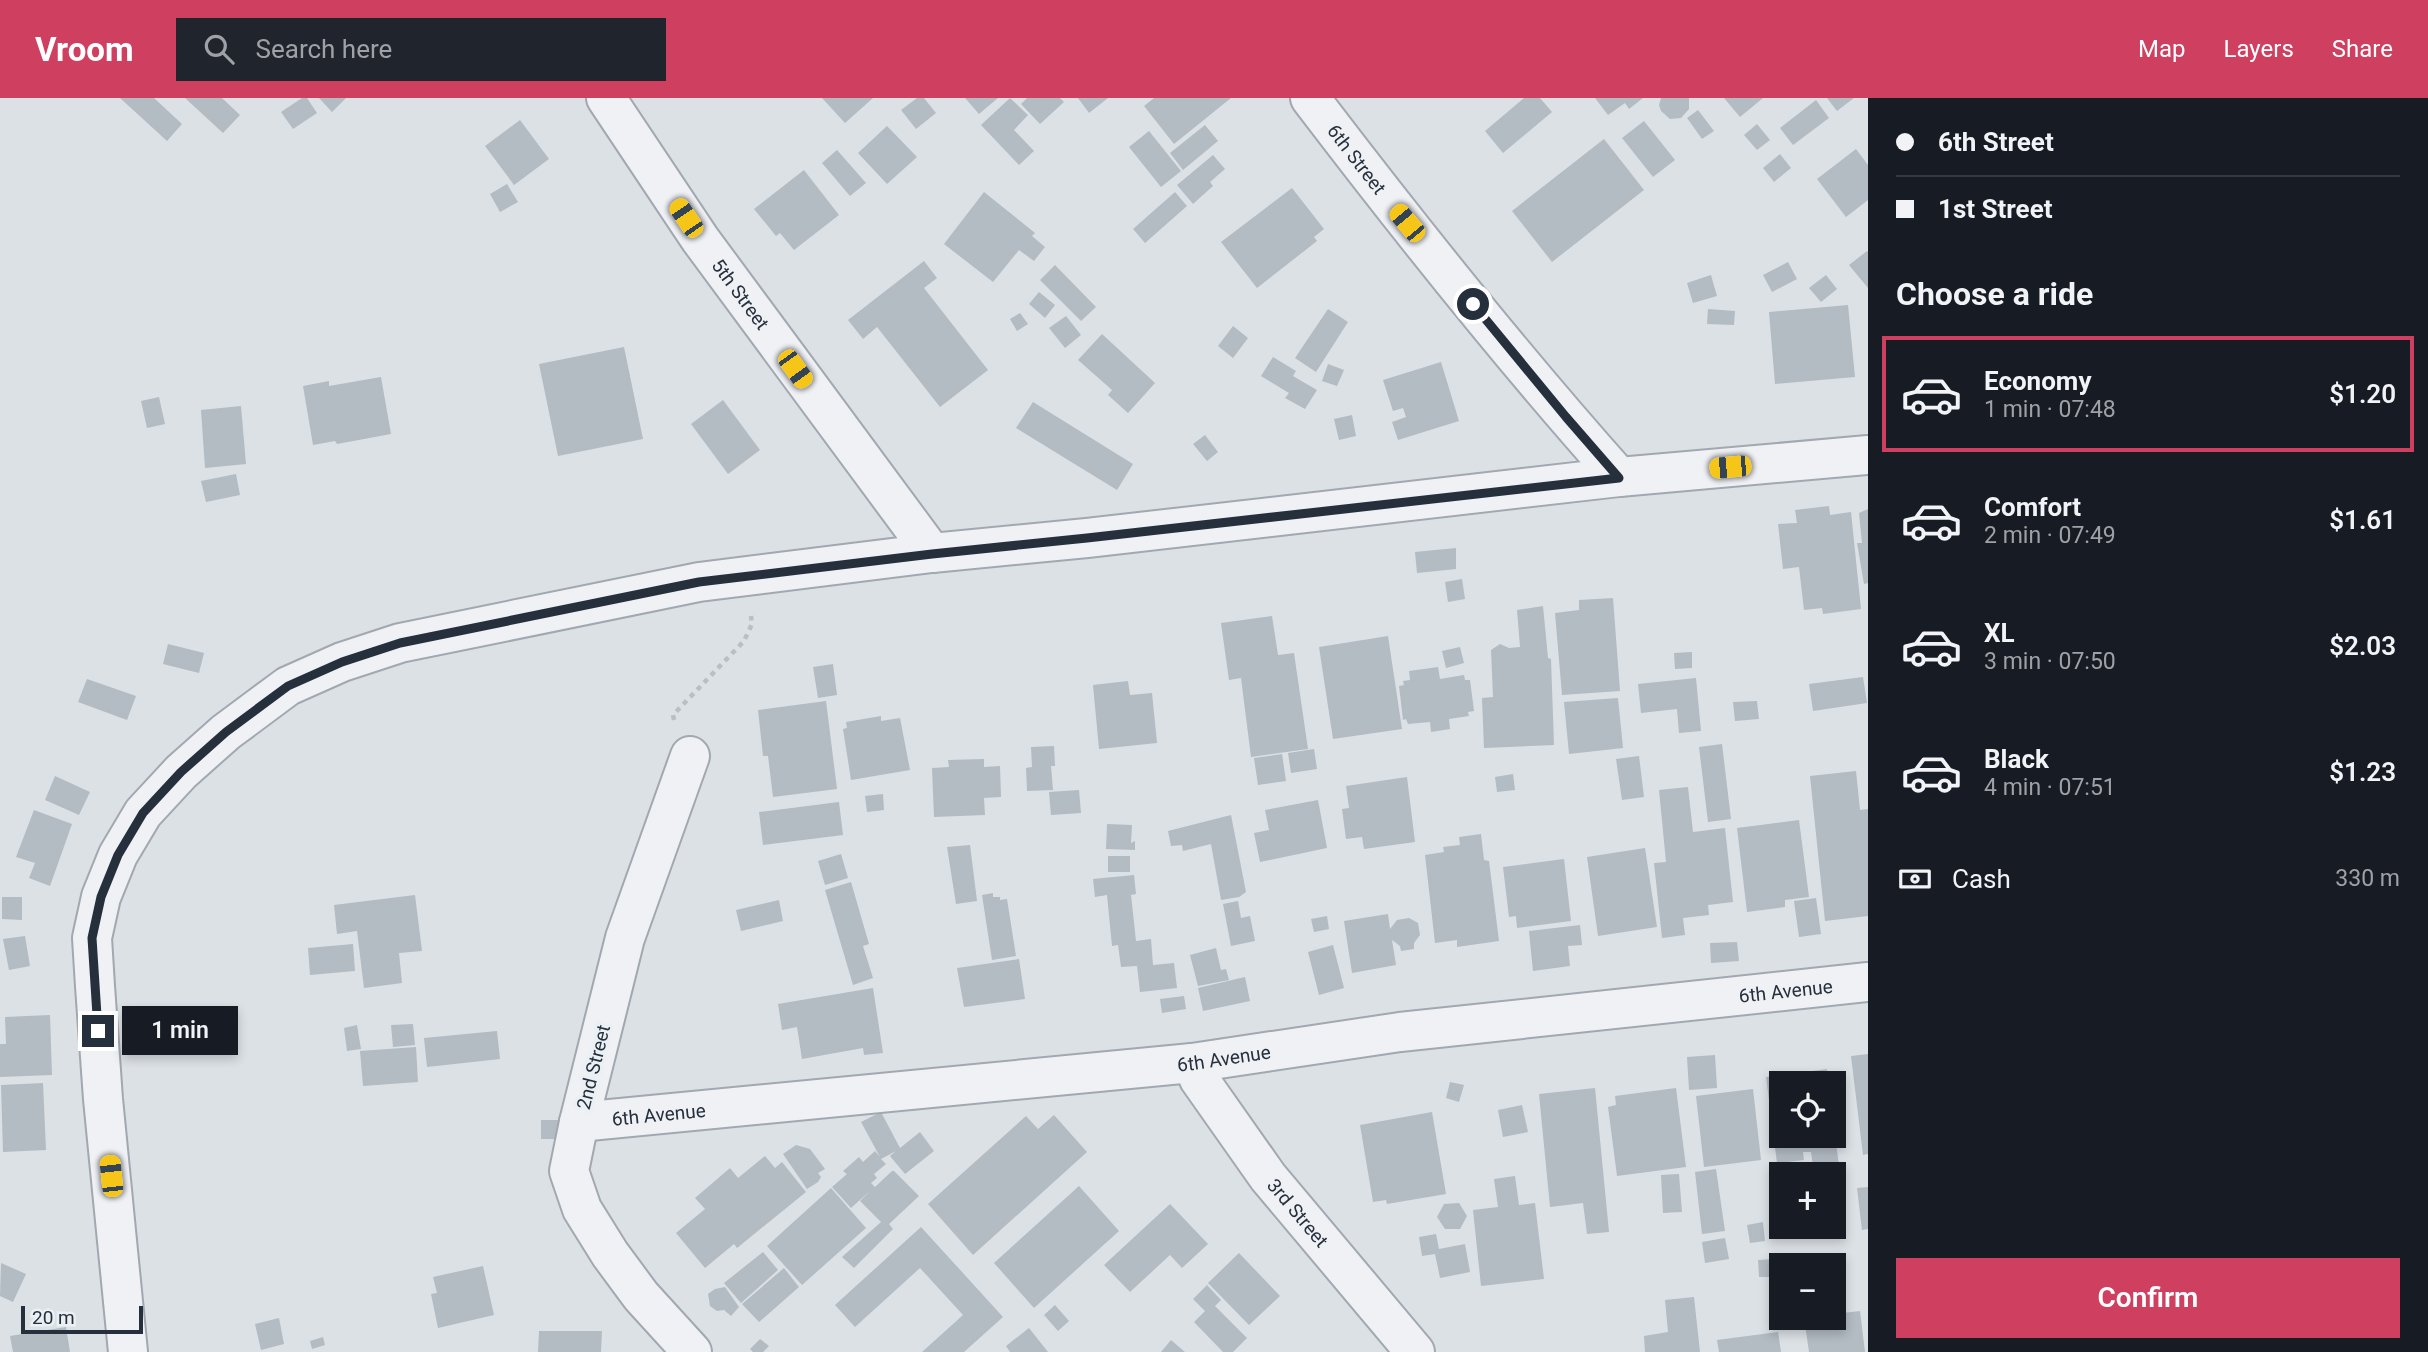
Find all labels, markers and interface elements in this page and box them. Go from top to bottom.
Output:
search box [176,18,666,81]
text: Vroom [35,30,134,69]
icon: search [200,30,238,68]
text: Search here [256,34,392,64]
text: Map [2138,35,2186,63]
text: Layers [2224,35,2294,63]
text: Share [2332,35,2393,63]
street label: 6th Street [1322,120,1391,199]
text: 6th Street [1938,127,2054,157]
text: 1st Street [1938,194,2053,224]
car [666,195,707,241]
car [1386,200,1429,246]
street label: 5th Street [707,255,774,334]
text: Choose a ride [1896,275,2093,313]
route start [1457,288,1489,320]
car [775,346,816,392]
icon: car [1900,363,1963,426]
text: Economy [1984,366,2091,396]
text: $1.20 [2329,379,2396,409]
text: 1 min · 07:48 [1984,396,2116,423]
car [1709,455,1752,479]
icon: car [1900,489,1963,552]
text: Comfort [1984,492,2081,522]
text: $1.61 [2329,505,2396,535]
text: 2 min · 07:49 [1984,522,2116,549]
icon: car [1900,615,1963,678]
text: XL [1984,618,2015,648]
text: $2.03 [2329,631,2396,661]
text: 3 min · 07:50 [1984,648,2116,675]
icon: car [1900,741,1963,804]
text: Black [1984,744,2049,774]
text: $1.23 [2329,757,2396,787]
text: 4 min · 07:51 [1984,774,2116,801]
icon: cash [1896,860,1934,898]
text: Cash [1952,864,2011,894]
text: 330 m [2335,865,2400,892]
street label: 6th Avenue [1738,975,1834,1008]
callout: 1 min [122,1006,238,1056]
route end [82,1015,114,1047]
text: 1 min [151,1017,209,1044]
street label: 2nd Street [572,1022,615,1112]
street label: 6th Avenue [1176,1040,1272,1076]
map controls [1769,1071,1846,1330]
button: locate [1769,1071,1846,1148]
street label: 6th Avenue [611,1099,707,1131]
car [99,1154,124,1198]
button: + [1769,1162,1846,1239]
street label: 3rd Street [1262,1174,1333,1252]
button: − [1769,1253,1846,1330]
button: Confirm [1896,1258,2400,1338]
scale bar [21,1303,144,1335]
text: 20 m [32,1306,75,1329]

